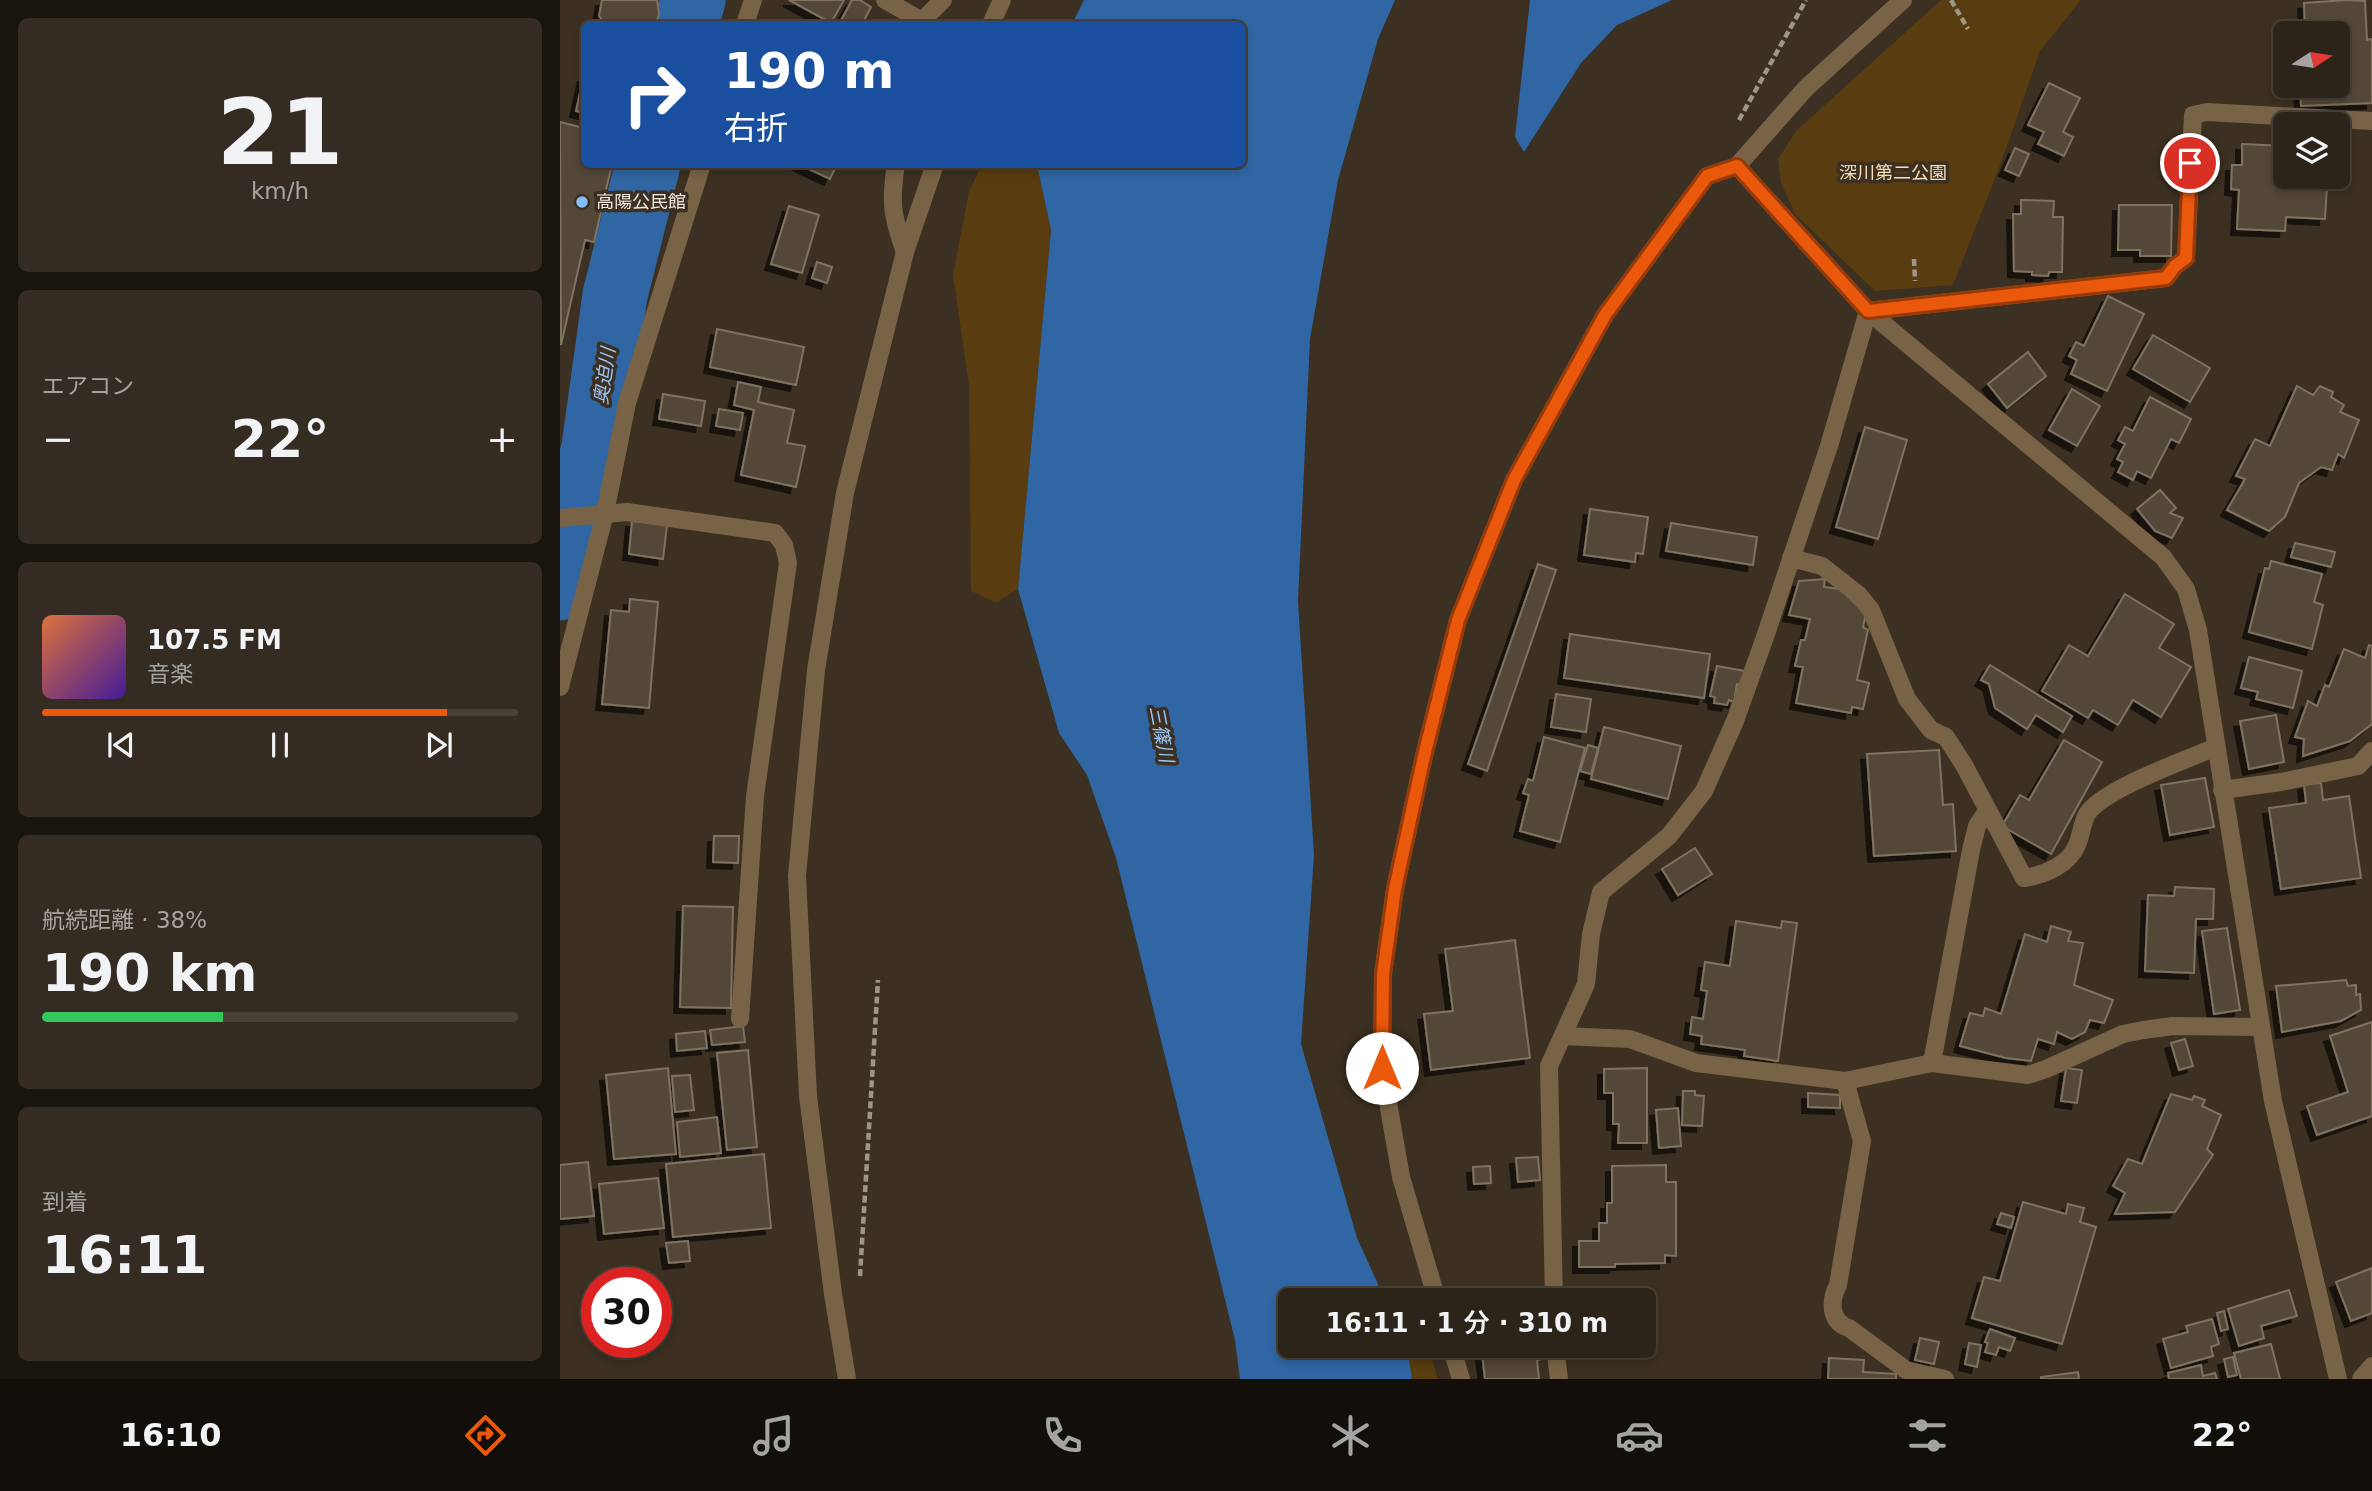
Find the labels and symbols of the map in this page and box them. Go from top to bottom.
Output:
north arrow [2273,21,2350,98]
pin [2160,133,2220,193]
park label: 深川第二公園 [1839,162,1947,183]
place label: 高陽公民館 [596,191,686,212]
marker: 高陽公民館 [574,194,590,210]
water label: 奥迫川 [589,344,619,406]
water label: 三篠川 [1146,704,1179,766]
position arrow [1345,1031,1419,1105]
speed limit sign: 30 [581,1267,672,1358]

